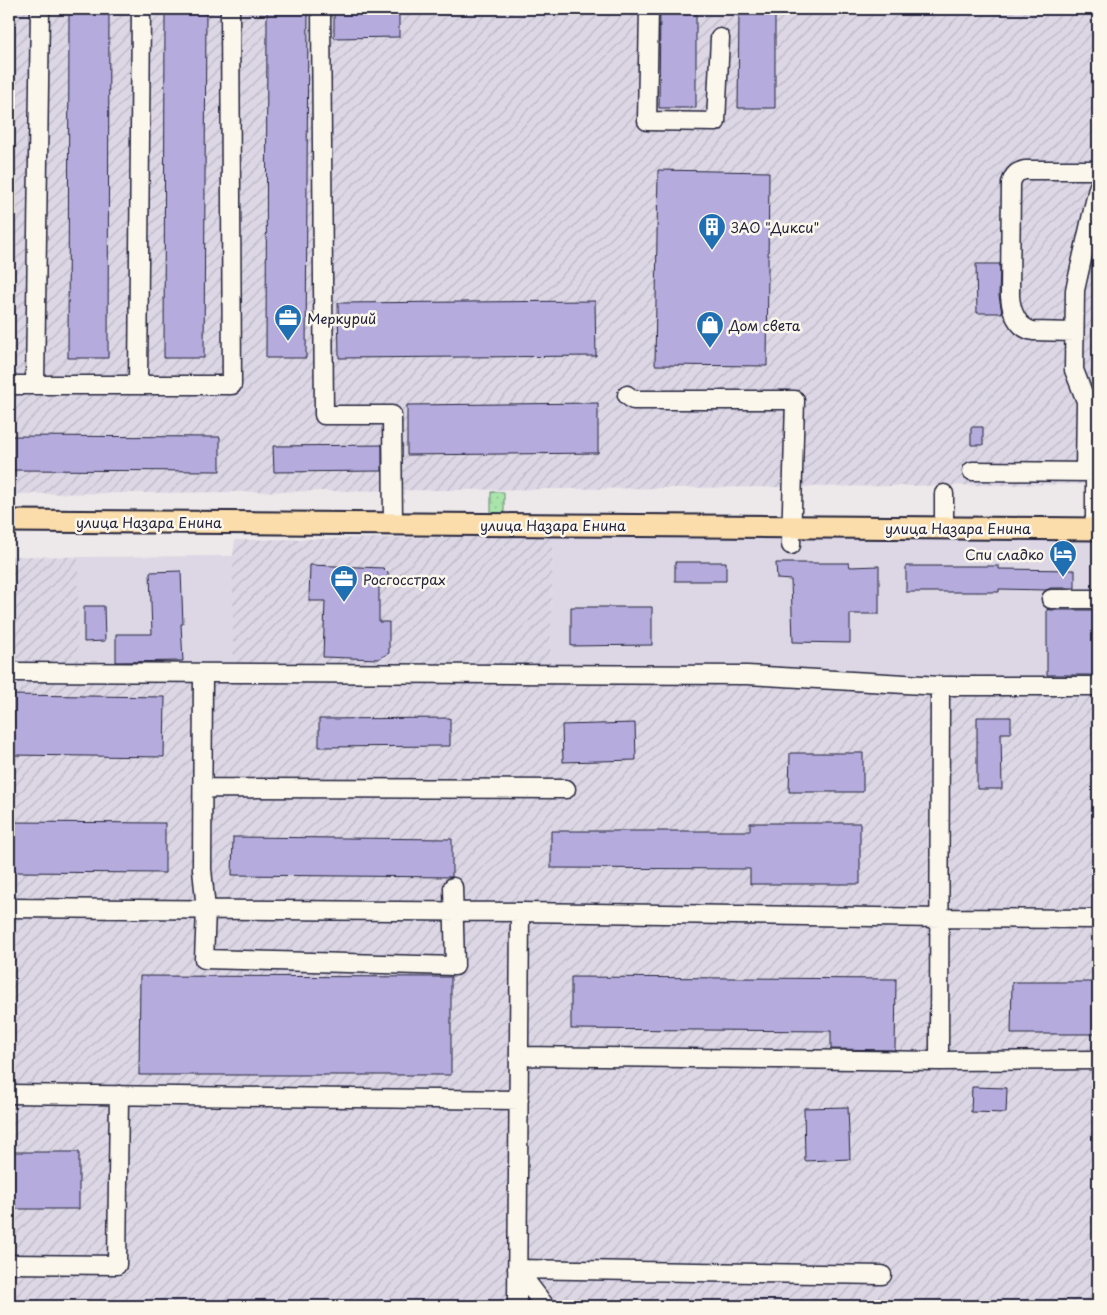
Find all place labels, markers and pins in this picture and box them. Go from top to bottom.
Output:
building icon: ЗАО "Дикси" [697,212,727,251]
place label: ЗАО "Дикси" [731,217,819,238]
office icon: Меркурий [273,303,303,342]
place label: Меркурий [307,308,376,329]
shop icon: Дом света [695,310,725,349]
place label: Дом света [728,315,801,336]
hotel icon: Спи сладко [1048,539,1078,578]
place label: Спи сладко [965,544,1044,565]
office icon: Росгосстрах [329,564,359,603]
place label: Росгосстрах [363,569,446,590]

